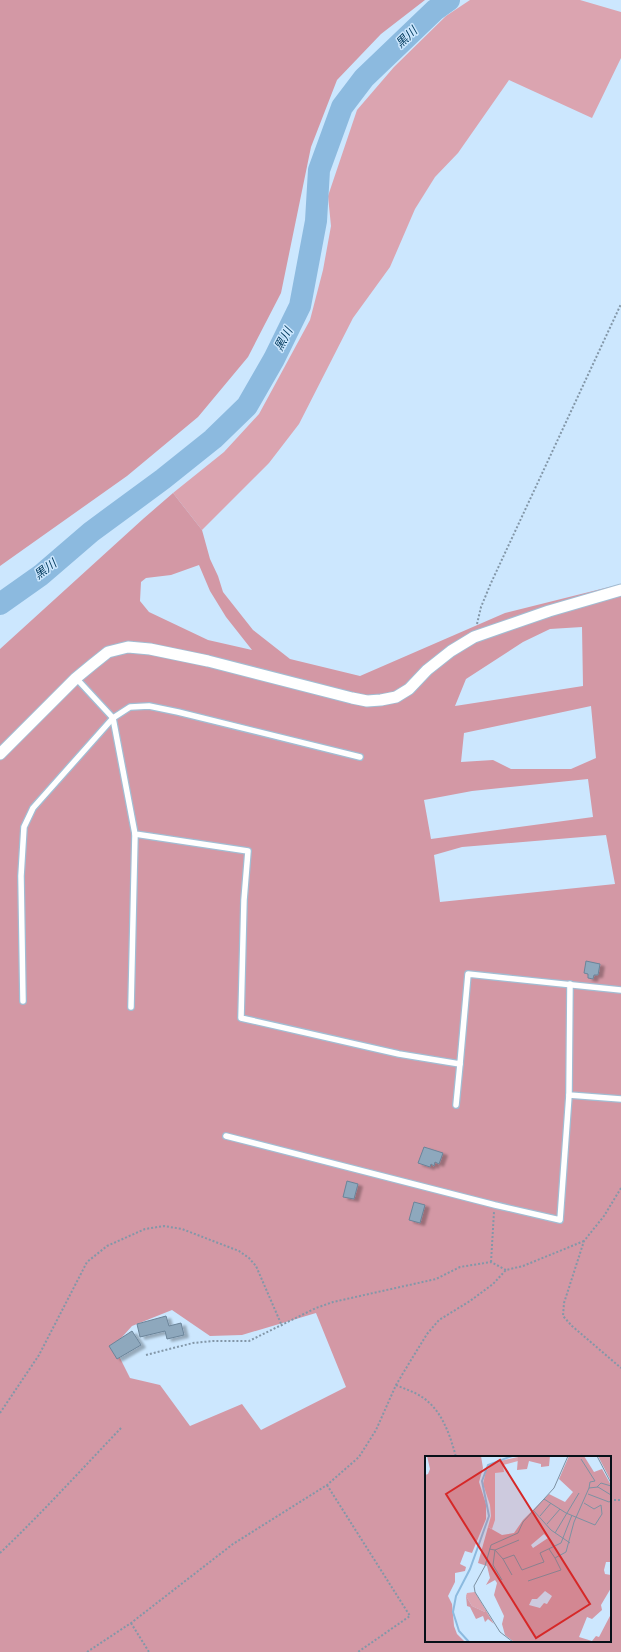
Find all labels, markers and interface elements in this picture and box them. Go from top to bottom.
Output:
water label: 黒川 [392,22,421,51]
water label: 黒川 [271,323,296,353]
water label: 黒川 [31,555,61,582]
inset map [425,1456,611,1642]

